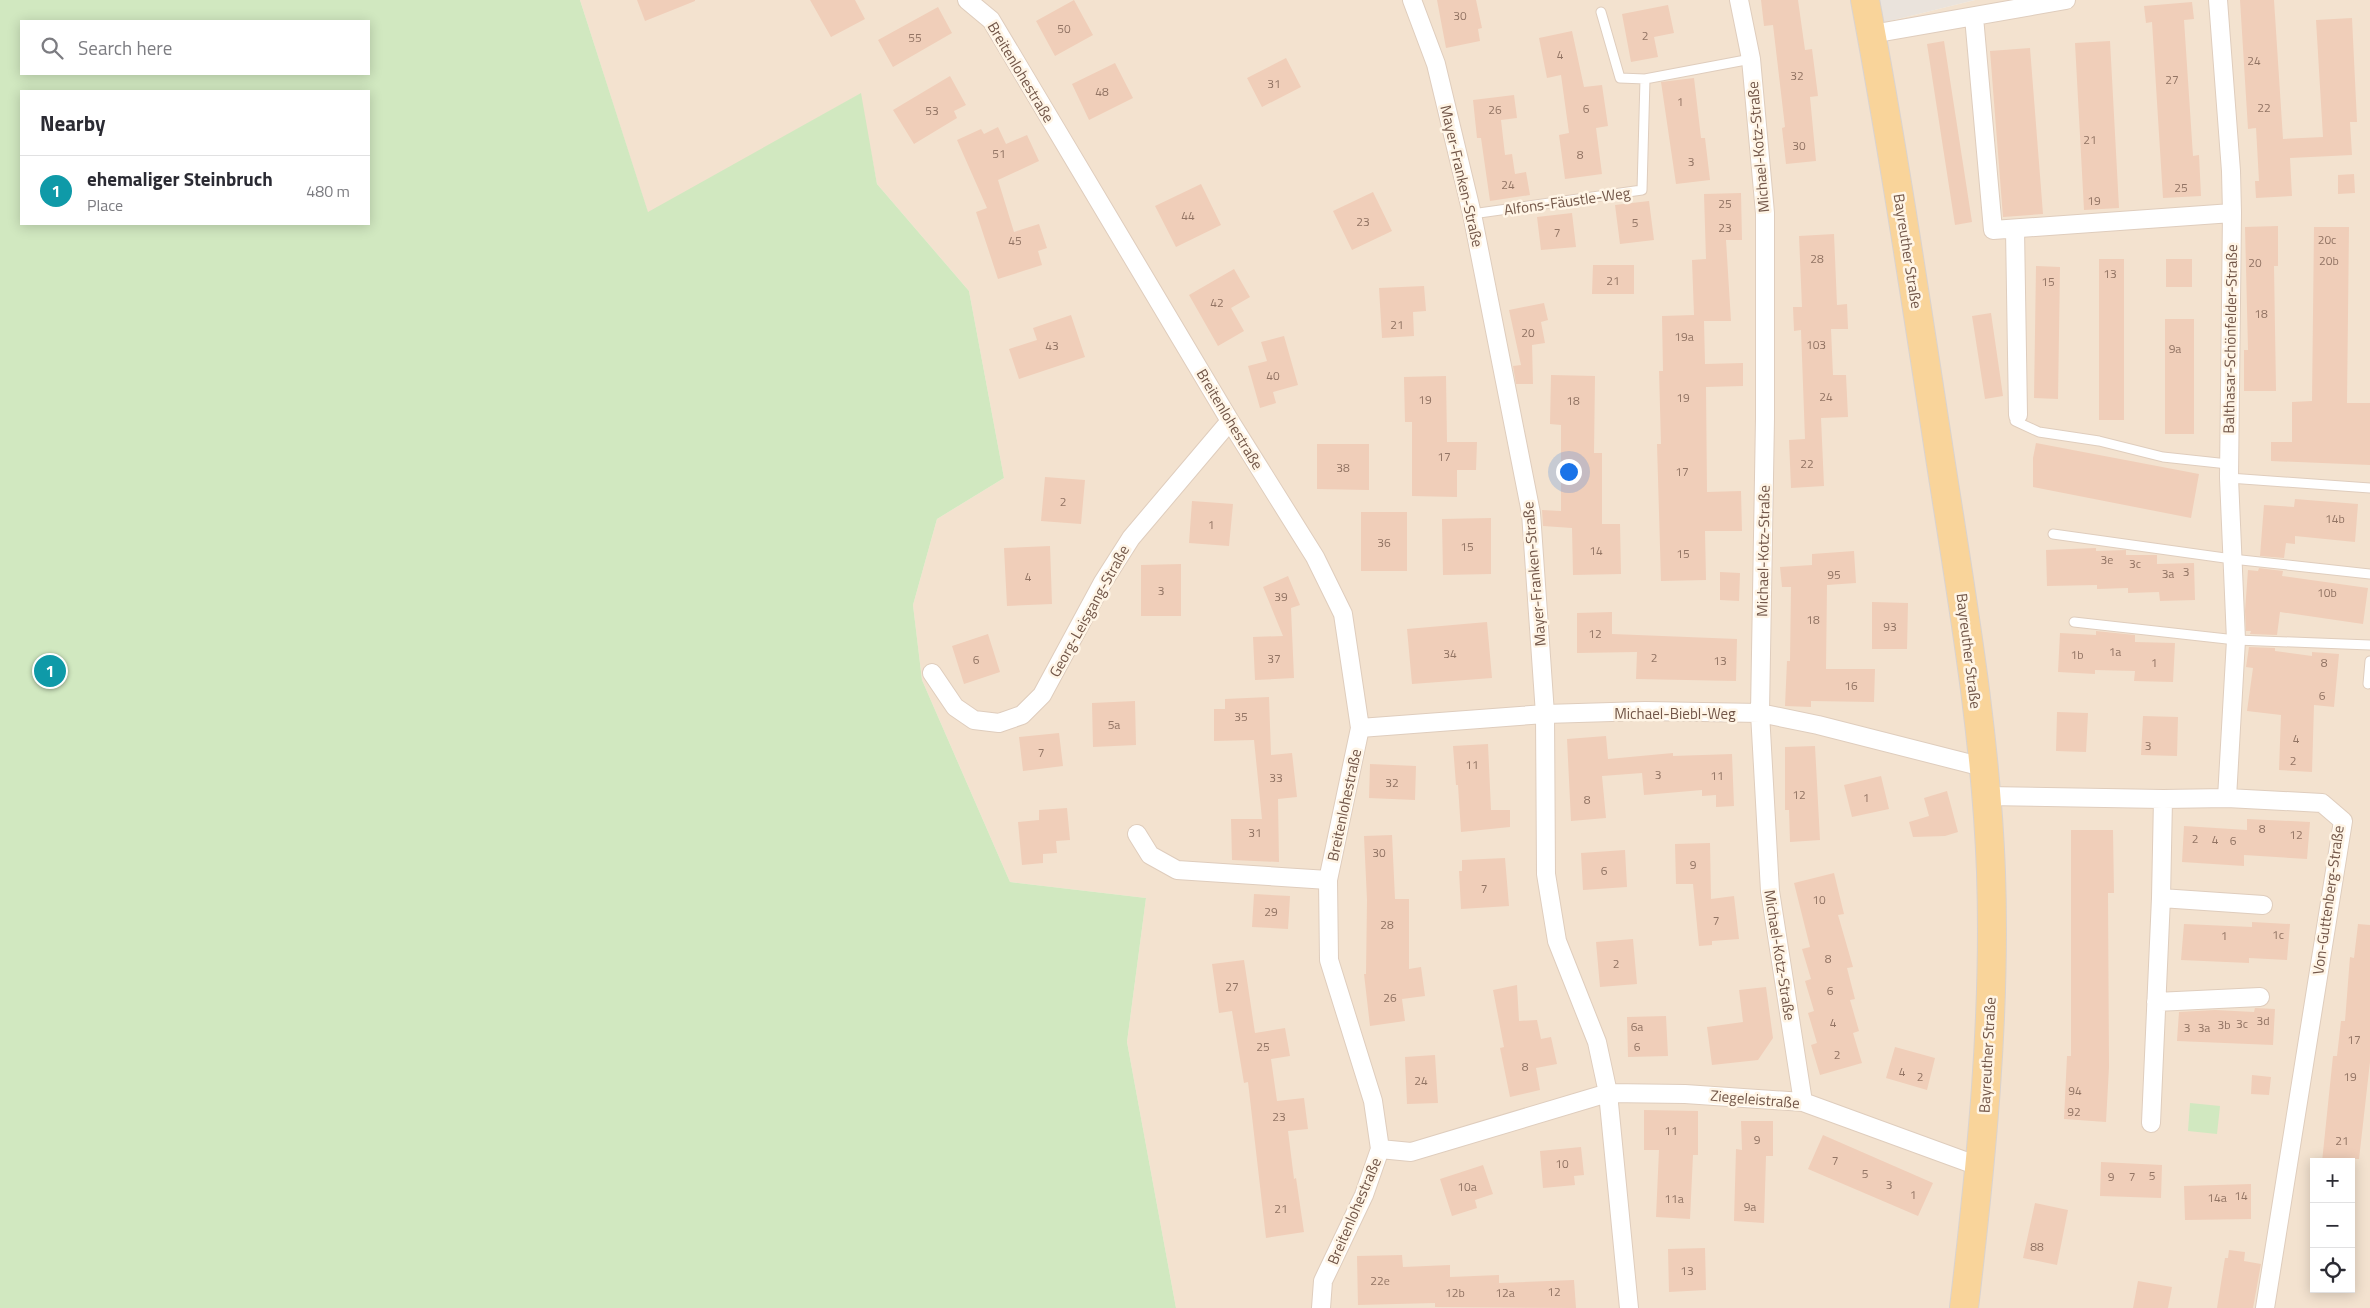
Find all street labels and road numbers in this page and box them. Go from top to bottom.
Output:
street label: Breitenlohestraße [982,17,1060,127]
street label: Michael-Kotz-Straße [1741,80,1775,214]
street label: Mayer-Franken-Straße [1434,103,1490,249]
street label: Alfons-Fäustle-Weg [1502,181,1632,221]
street label: Bayreuther Straße [1888,192,1928,310]
street label: Balthasar-Schönfelder-Straße [2217,244,2243,434]
street label: Breitenlohestraße [1191,364,1269,474]
street label: Michael-Kotz-Straße [1750,485,1776,617]
street label: Mayer-Franken-Straße [1516,501,1552,647]
street label: Georg-Leisgang-Straße [1043,541,1135,681]
street label: Bayreuther Straße [1951,592,1987,710]
street label: Michael-Biebl-Weg [1614,702,1736,725]
street label: Breitenlohestraße [1321,747,1367,863]
street label: Von-Guttenberg-Straße [2306,824,2350,976]
street label: Michael-Kotz-Straße [1758,888,1802,1022]
street label: Bayreuther Straße [1972,996,2002,1114]
street label: Ziegeleistraße [1709,1084,1801,1114]
street label: Breitenlohestraße [1321,1154,1387,1268]

